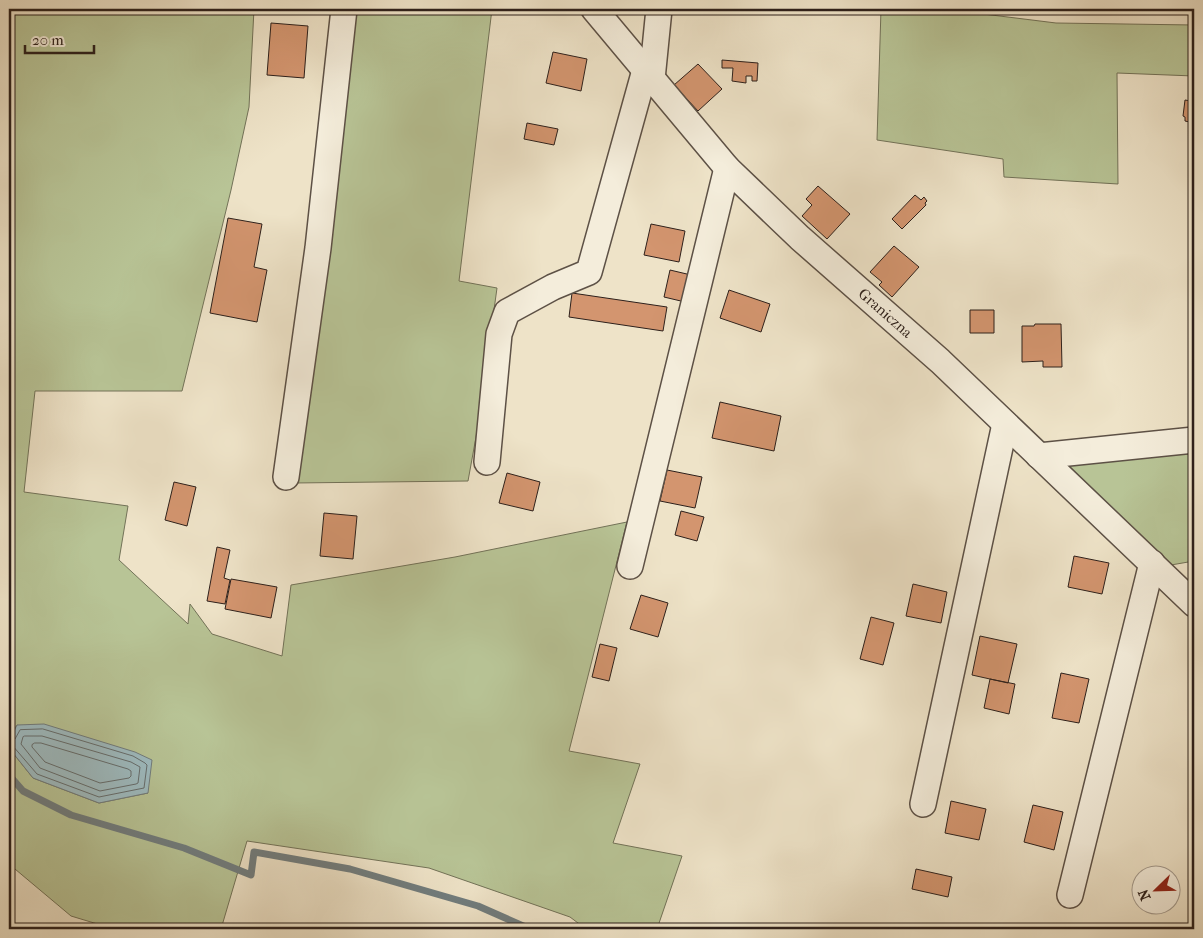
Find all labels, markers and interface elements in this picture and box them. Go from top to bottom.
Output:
scale bar [25,22,94,54]
text: 20 m [32,31,64,49]
street label: Graniczna [855,284,917,342]
north arrow [1130,866,1180,916]
text: N [1134,886,1154,903]

